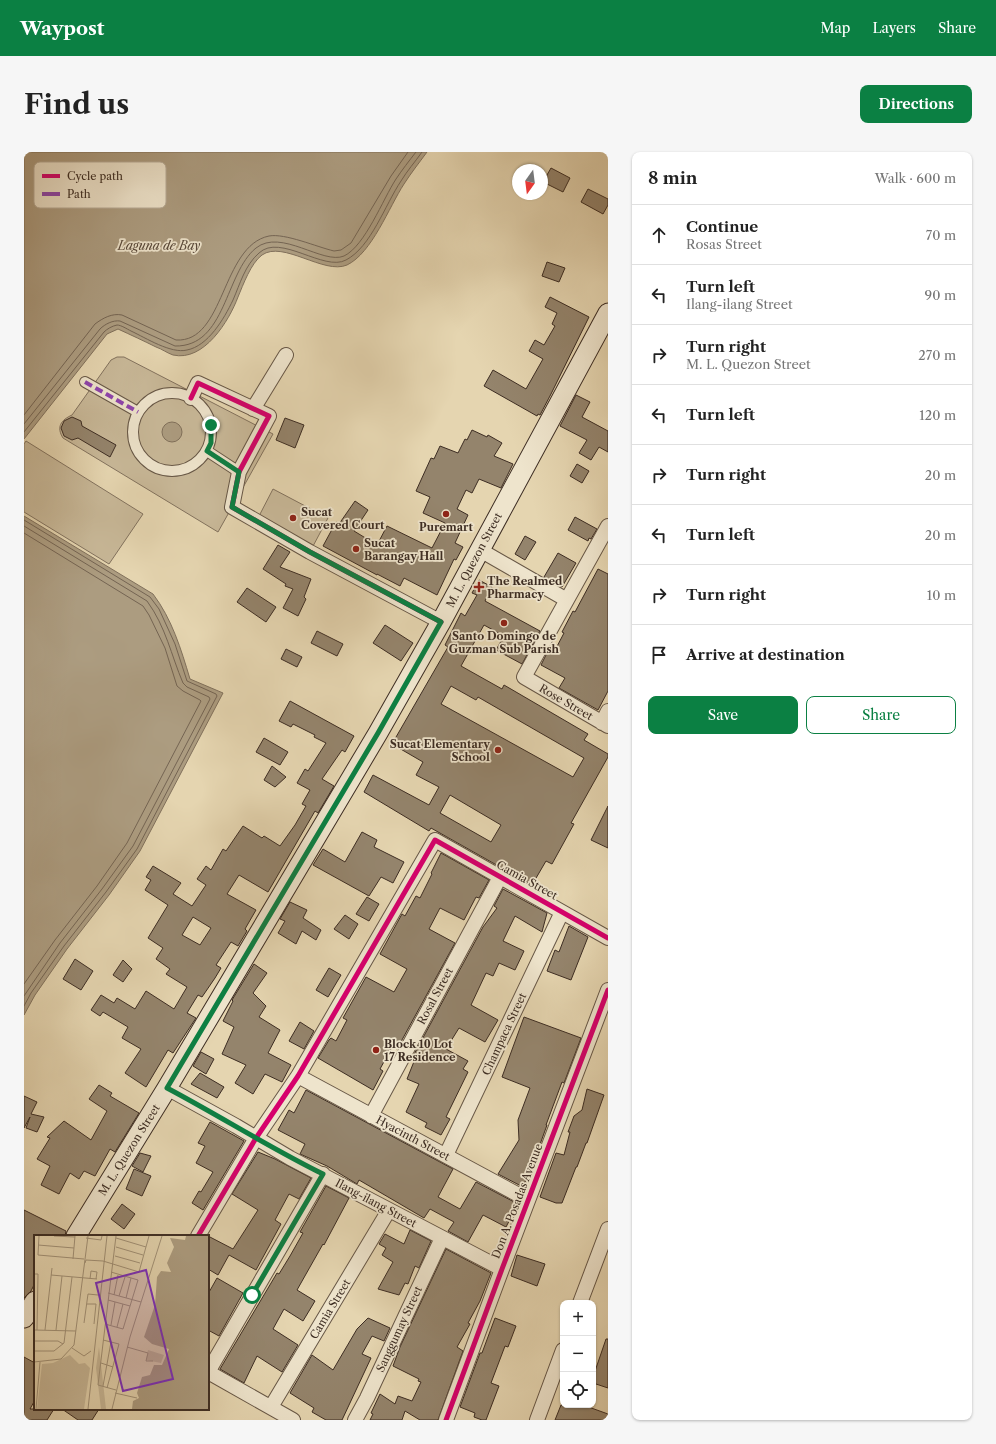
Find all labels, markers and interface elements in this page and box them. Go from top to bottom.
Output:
text: Waypost [20,17,104,40]
text: Map [820,19,850,37]
text: Layers [872,19,916,37]
text: Share [938,19,976,37]
button: Directions [860,85,972,123]
text: Find us [24,87,129,121]
legend [34,162,166,208]
north arrow [512,164,548,200]
text: 8 min [648,168,697,188]
text: Cycle path [67,169,123,183]
text: Walk · 600 m [875,170,956,186]
text: Path [67,187,91,201]
text: Continue [686,217,758,236]
icon: ahead [648,224,670,246]
text: 70 m [926,227,956,243]
text: Rosas Street [686,236,762,252]
water label: Laguna de Bay [117,238,200,253]
text: Turn left [686,277,755,296]
icon: left [648,284,670,306]
text: 90 m [925,287,956,303]
text: Ilang-ilang Street [686,296,793,312]
text: Turn right [686,337,766,356]
icon: right [648,344,670,366]
text: 270 m [918,347,956,363]
text: M. L. Quezon Street [686,356,811,372]
icon: left [648,404,670,426]
text: Turn left [686,405,755,424]
text: 120 m [919,407,956,423]
route end [202,416,220,434]
icon: right [648,464,670,486]
text: Turn right [686,465,766,484]
text: 20 m [925,467,956,483]
place label: Sucat Covered Court [301,505,385,532]
marker: Puremart [441,509,451,519]
street label: M. L. Quezon Street [443,510,505,610]
marker: Sucat Covered Court [288,513,298,523]
place label: Puremart [419,520,473,534]
icon: left [648,524,670,546]
text: Turn left [686,525,755,544]
text: 20 m [925,527,956,543]
place label: Sucat Barangay Hall [364,536,444,563]
marker: Sucat Barangay Hall [351,544,361,554]
place label: The Realmed Pharmacy [487,574,563,601]
marker: The Realmed Pharmacy [474,582,484,592]
icon: right [648,584,670,606]
text: Turn right [686,585,766,604]
text: 10 m [927,587,956,603]
marker: Santo Domingo de Guzman Sub Parish [499,618,509,628]
place label: Santo Domingo de Guzman Sub Parish [449,629,560,656]
icon: arrive [648,644,670,666]
text: Arrive at destination [686,645,845,664]
street label: Rose Street [537,681,595,723]
button: Save [648,696,798,734]
button: Share [806,696,956,734]
place label: Sucat Elementary School [390,737,490,764]
marker: Sucat Elementary School [493,745,503,755]
street label: Camia Street [494,857,560,903]
street label: Rosal Street [414,965,456,1027]
street label: Champaca Street [479,990,529,1078]
place label: Block 10 Lot 17 Residence [384,1037,456,1064]
marker: Block 10 Lot 17 Residence [371,1045,381,1055]
street label: M. L. Quezon Street [95,1102,163,1198]
street label: Hyacinth Street [374,1113,452,1163]
street label: Don A. Posadas Avenue [489,1141,545,1261]
street label: Ilang-ilang Street [333,1176,419,1230]
inset map [34,1235,209,1410]
street label: Camia Street [307,1276,353,1342]
street label: Sanggumay Street [373,1284,425,1374]
route start [243,1286,261,1304]
map controls [560,1300,596,1408]
button: + [560,1300,596,1336]
button: − [560,1336,596,1372]
button: locate [560,1372,596,1408]

